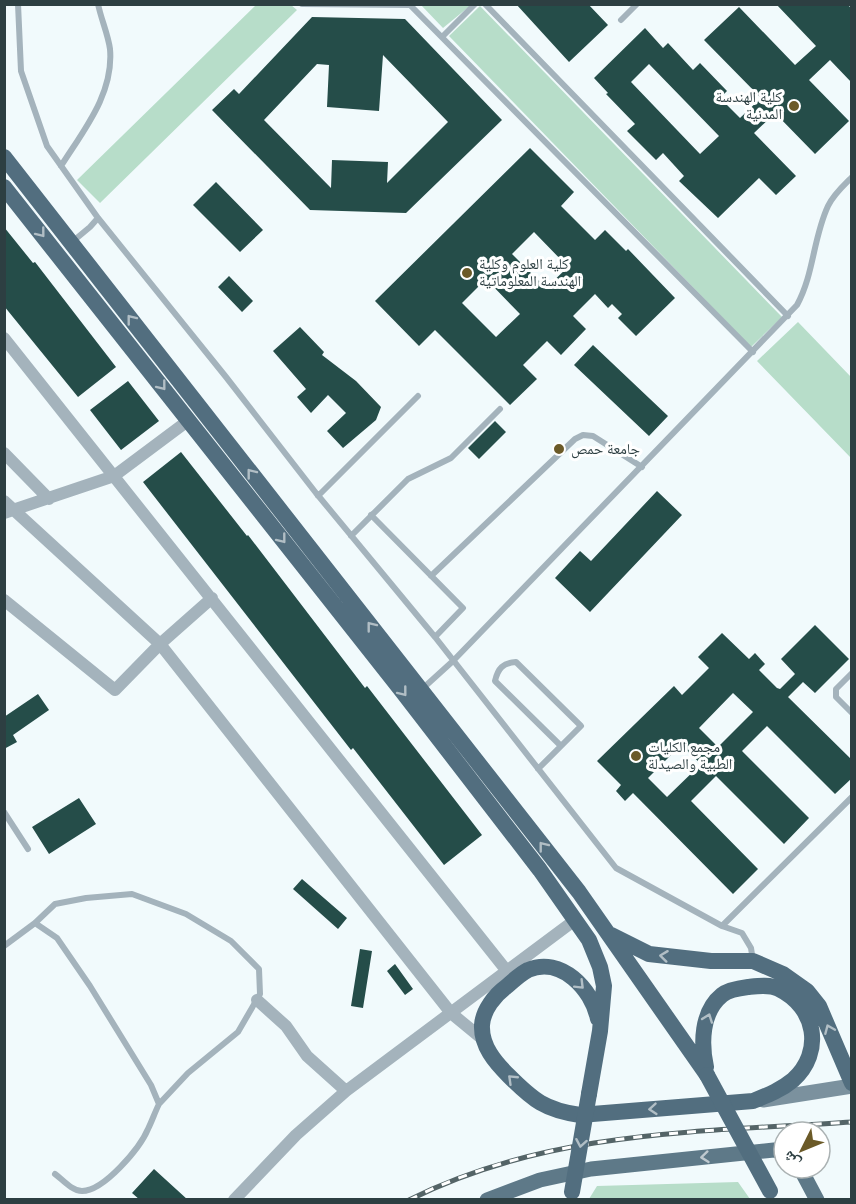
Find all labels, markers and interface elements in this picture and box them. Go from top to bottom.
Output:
place label: كلية الهندسة المدنية [716,86,782,123]
marker: كلية الهندسة المدنية [787,99,801,113]
one-way arrow [33,226,44,237]
place label: كلية العلوم وكلية الهندسة المعلوماتية [479,253,581,290]
marker: كلية العلوم وكلية الهندسة المعلوماتية [460,266,474,280]
one-way arrow [127,315,138,326]
one-way arrow [154,379,165,390]
place label: جامعة حمص [571,438,641,459]
marker: جامعة حمص [552,442,566,456]
one-way arrow [247,468,258,479]
one-way arrow [275,532,286,543]
one-way arrow [367,622,378,633]
one-way arrow [396,686,407,697]
place label: مجمع الكليات الطبية والصيدلة [648,736,732,773]
marker: مجمع الكليات الطبية والصيدلة [629,749,643,763]
one-way arrow [539,842,550,853]
one-way arrow [660,950,669,963]
one-way arrow [572,977,583,988]
one-way arrow [700,1013,713,1024]
one-way arrow [824,1024,836,1035]
one-way arrow [508,1075,519,1086]
one-way arrow [648,1102,658,1115]
north arrow [772,1120,832,1180]
one-way arrow [575,1139,587,1148]
text: ش [777,1147,804,1174]
one-way arrow [701,1151,710,1163]

